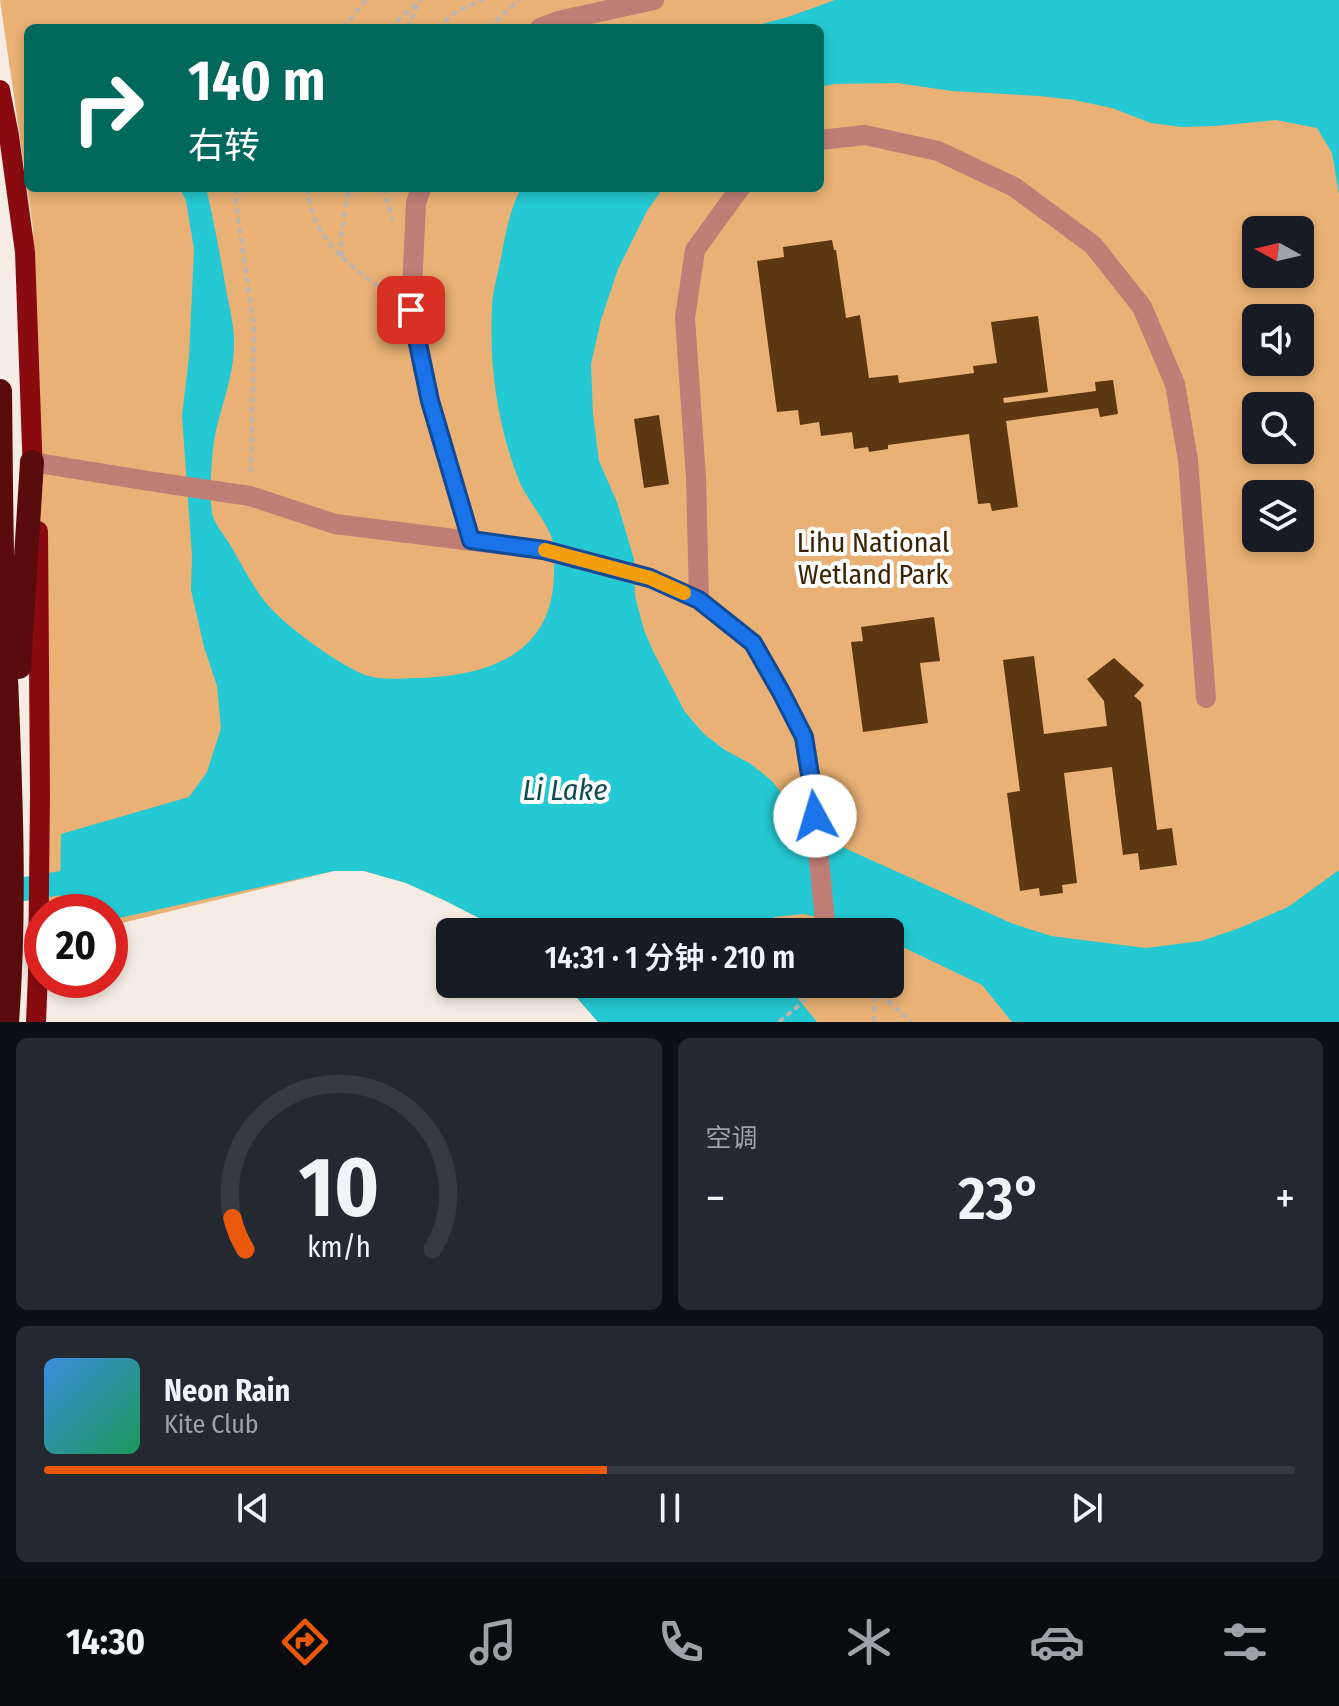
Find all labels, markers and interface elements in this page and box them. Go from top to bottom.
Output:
text: 140 m [188,48,325,115]
icon: right [56,56,160,160]
text: 右转 [188,124,260,168]
north arrow [1242,216,1314,288]
map controls [1242,216,1314,552]
pin [377,276,445,344]
icon: arrive [389,288,433,332]
button: sound [1242,304,1314,376]
button: search [1242,392,1314,464]
button: layers [1242,480,1314,552]
park label: Lihu National Wetland Park [797,526,949,591]
water label: Li Lake [523,772,607,808]
position arrow [773,774,857,858]
speed limit sign: 20 [24,894,128,998]
text: 14:31 · 1 分钟 · 210 m [545,940,795,976]
text: 空调 [706,1123,758,1154]
text: 10 [298,1138,379,1238]
text: 23° [958,1163,1042,1235]
text: − [706,1172,725,1225]
text: + [1275,1172,1295,1225]
text: km/h [307,1230,371,1265]
text: Neon Rain [164,1373,290,1409]
text: Kite Club [164,1409,259,1440]
icon: previous [231,1486,275,1530]
icon: pause [648,1486,692,1530]
icon: next [1065,1486,1109,1530]
icon: directions [277,1614,333,1670]
icon: music [465,1614,521,1670]
icon: phone [653,1614,709,1670]
icon: climate [841,1614,897,1670]
icon: car [1029,1614,1085,1670]
icon: filters [1217,1614,1273,1670]
text: 14:30 [66,1620,145,1664]

